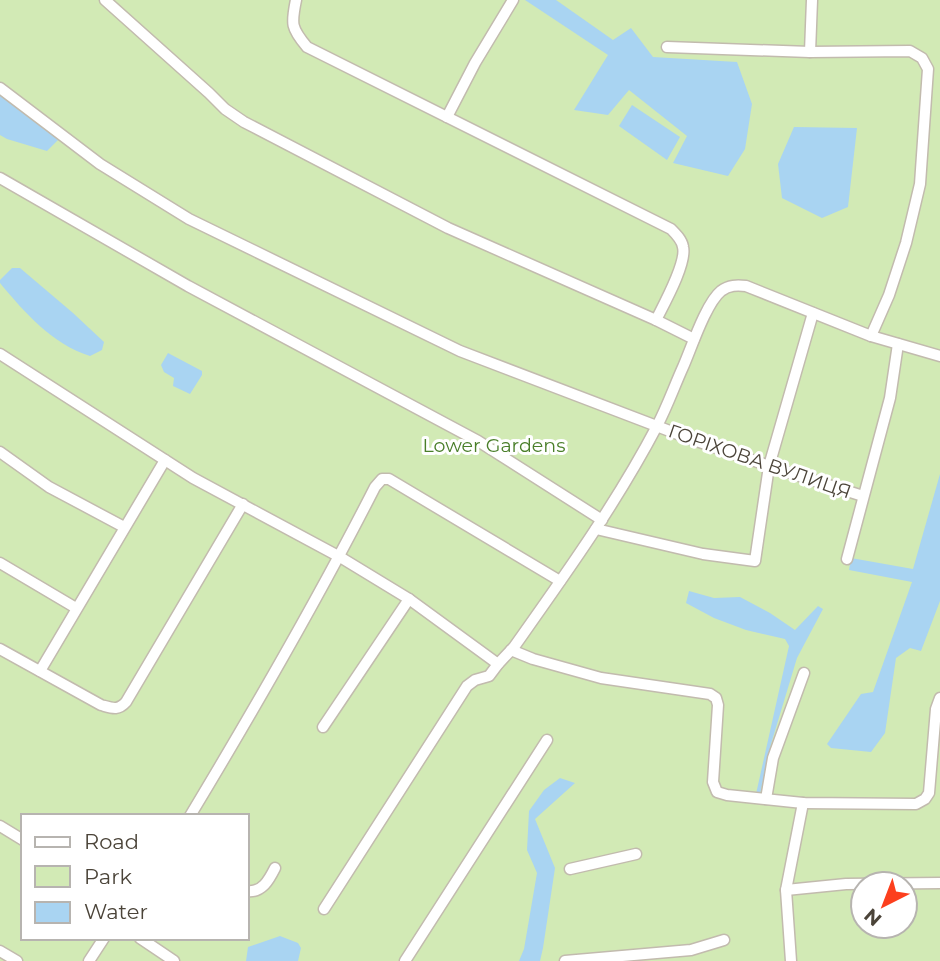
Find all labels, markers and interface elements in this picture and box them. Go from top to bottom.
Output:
street label: ГОРІХОВА ВУЛИЦЯ [665,419,854,504]
park label: Lower Gardens [423,434,565,457]
legend [21,814,248,940]
text: Road [84,829,139,854]
text: Park [84,864,132,889]
north arrow [849,870,919,940]
text: Water [84,899,148,924]
text: N [860,904,886,931]

